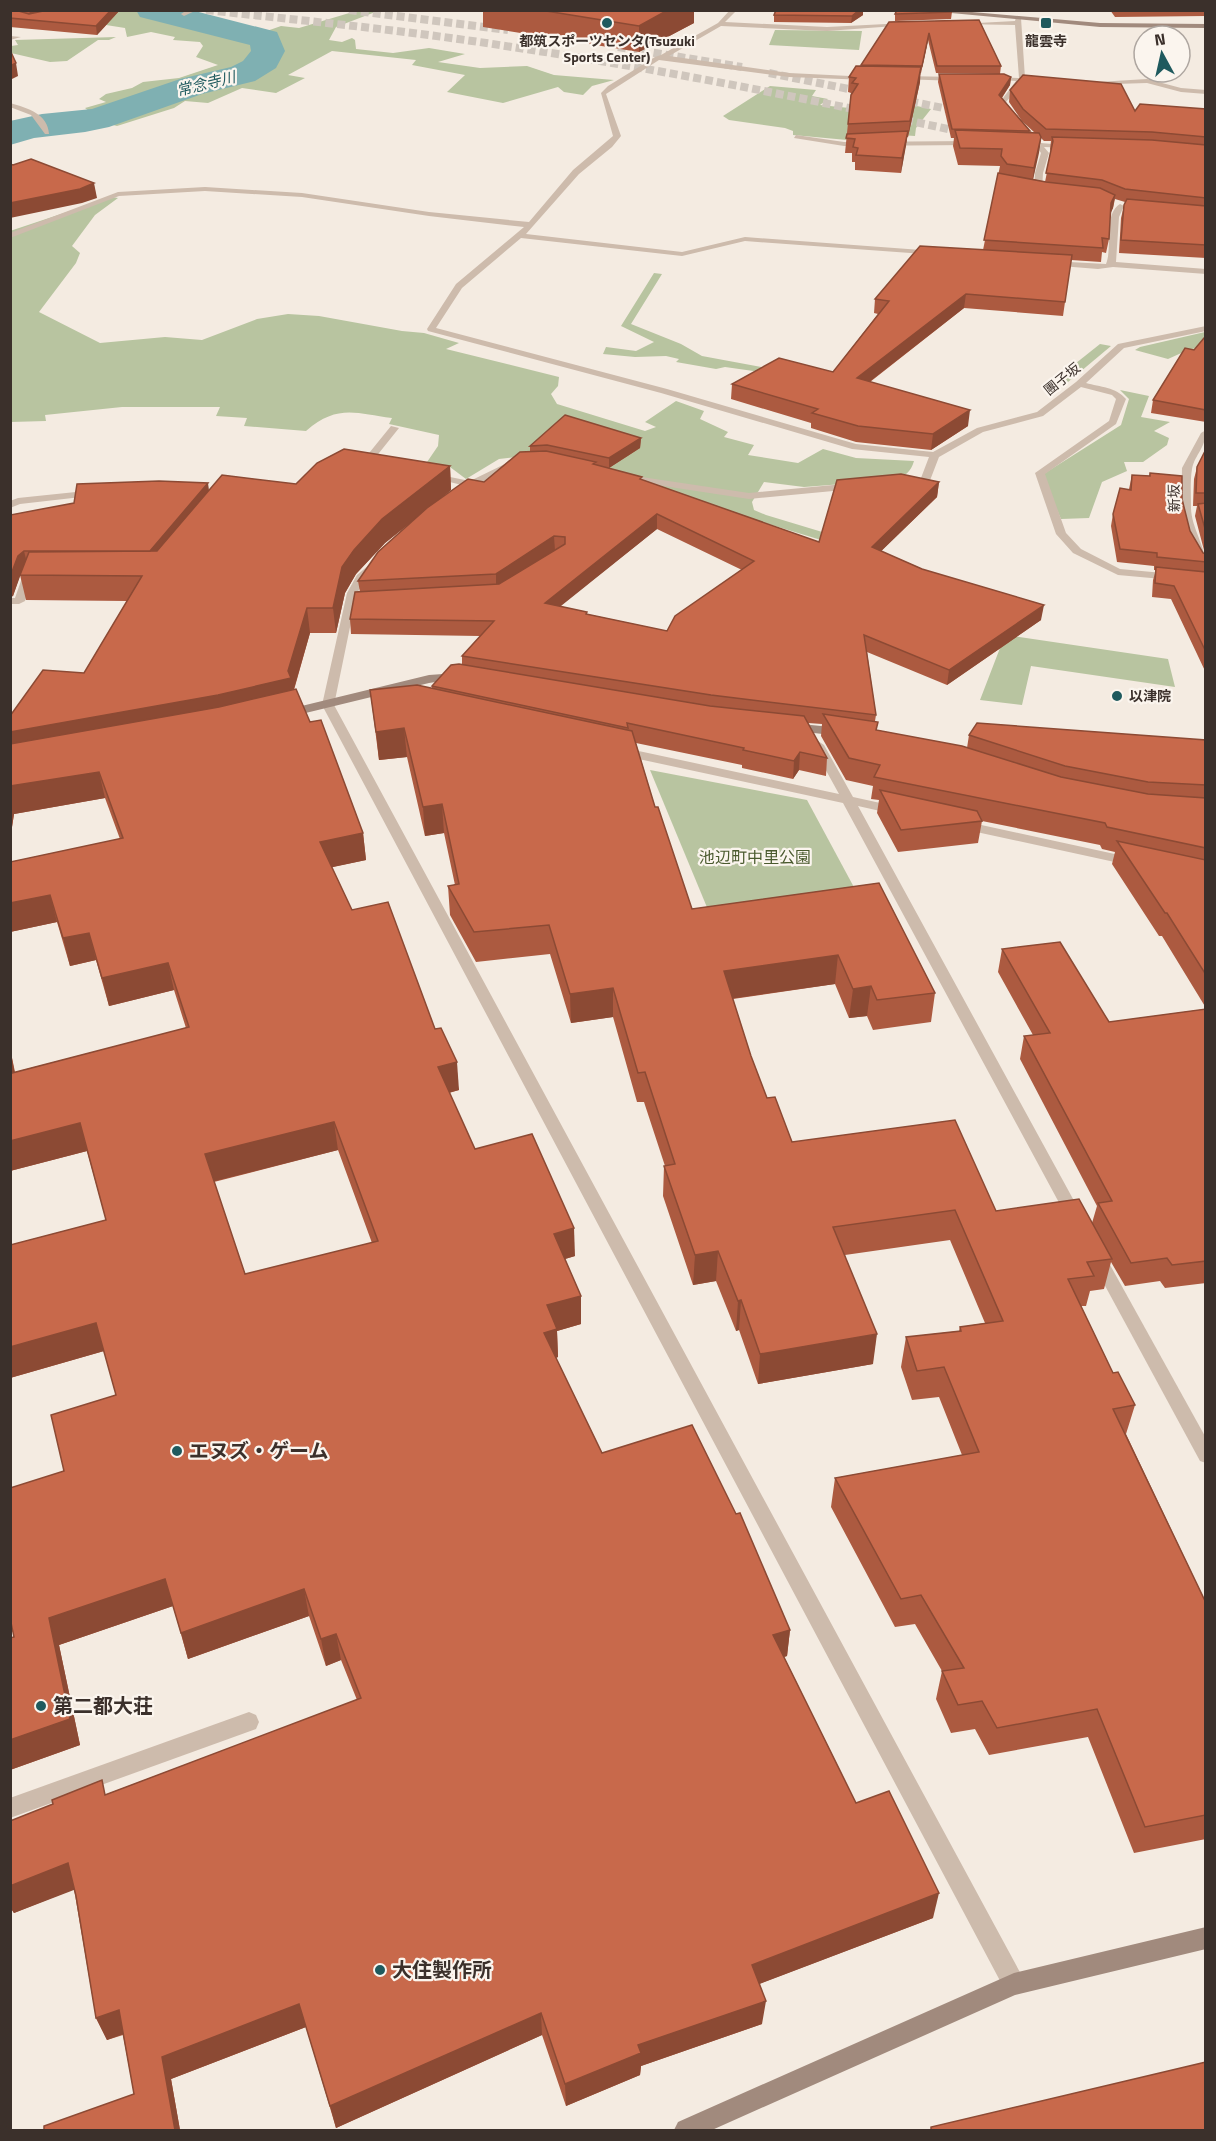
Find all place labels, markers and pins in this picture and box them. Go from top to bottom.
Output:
marker: 都筑スポーツセンタ(Tsuzuki Sports Center) [600,16,614,30]
marker: 龍雲寺 [1039,16,1053,30]
place label: 都筑スポーツセンタ(Tsuzuki Sports Center) [519,30,695,67]
place label: 龍雲寺 [1025,30,1067,51]
place label: 以津院 [1129,685,1171,706]
marker: 以津院 [1110,689,1124,703]
place label: エヌズ・ゲーム [189,1435,328,1466]
marker: エヌズ・ゲーム [170,1444,184,1458]
place label: 第二都大荘 [53,1690,153,1721]
marker: 第二都大荘 [34,1699,48,1713]
place label: 大住製作所 [392,1954,492,1985]
marker: 大住製作所 [373,1963,387,1977]

